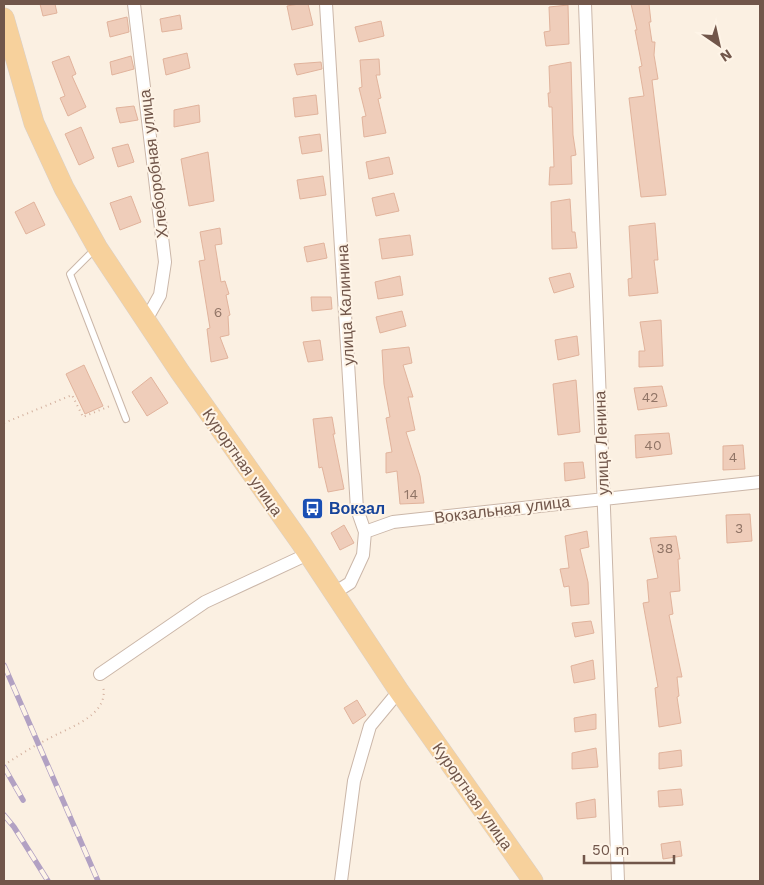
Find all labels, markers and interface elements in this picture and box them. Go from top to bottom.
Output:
north arrow [694,20,744,70]
text: N [717,46,735,65]
street label: Хлеборобная улица [135,88,172,239]
street label: улица Калинина [333,244,358,366]
house number: 6 [214,304,222,320]
house number: 42 [642,389,658,405]
street label: улица Ленина [590,390,613,495]
street label: Курортная улица [198,405,287,520]
house number: 40 [644,437,662,453]
house number: 4 [729,449,737,465]
house number: 14 [404,486,418,502]
street label: Вокзальная улица [433,492,571,527]
bus stop icon: Вокзал [301,496,325,520]
place label: Вокзал [329,499,385,518]
house number: 3 [735,520,743,536]
house number: 38 [657,540,673,556]
street label: Курортная улица [428,739,517,854]
scale bar [584,832,674,864]
text: 50 m [592,841,629,859]

